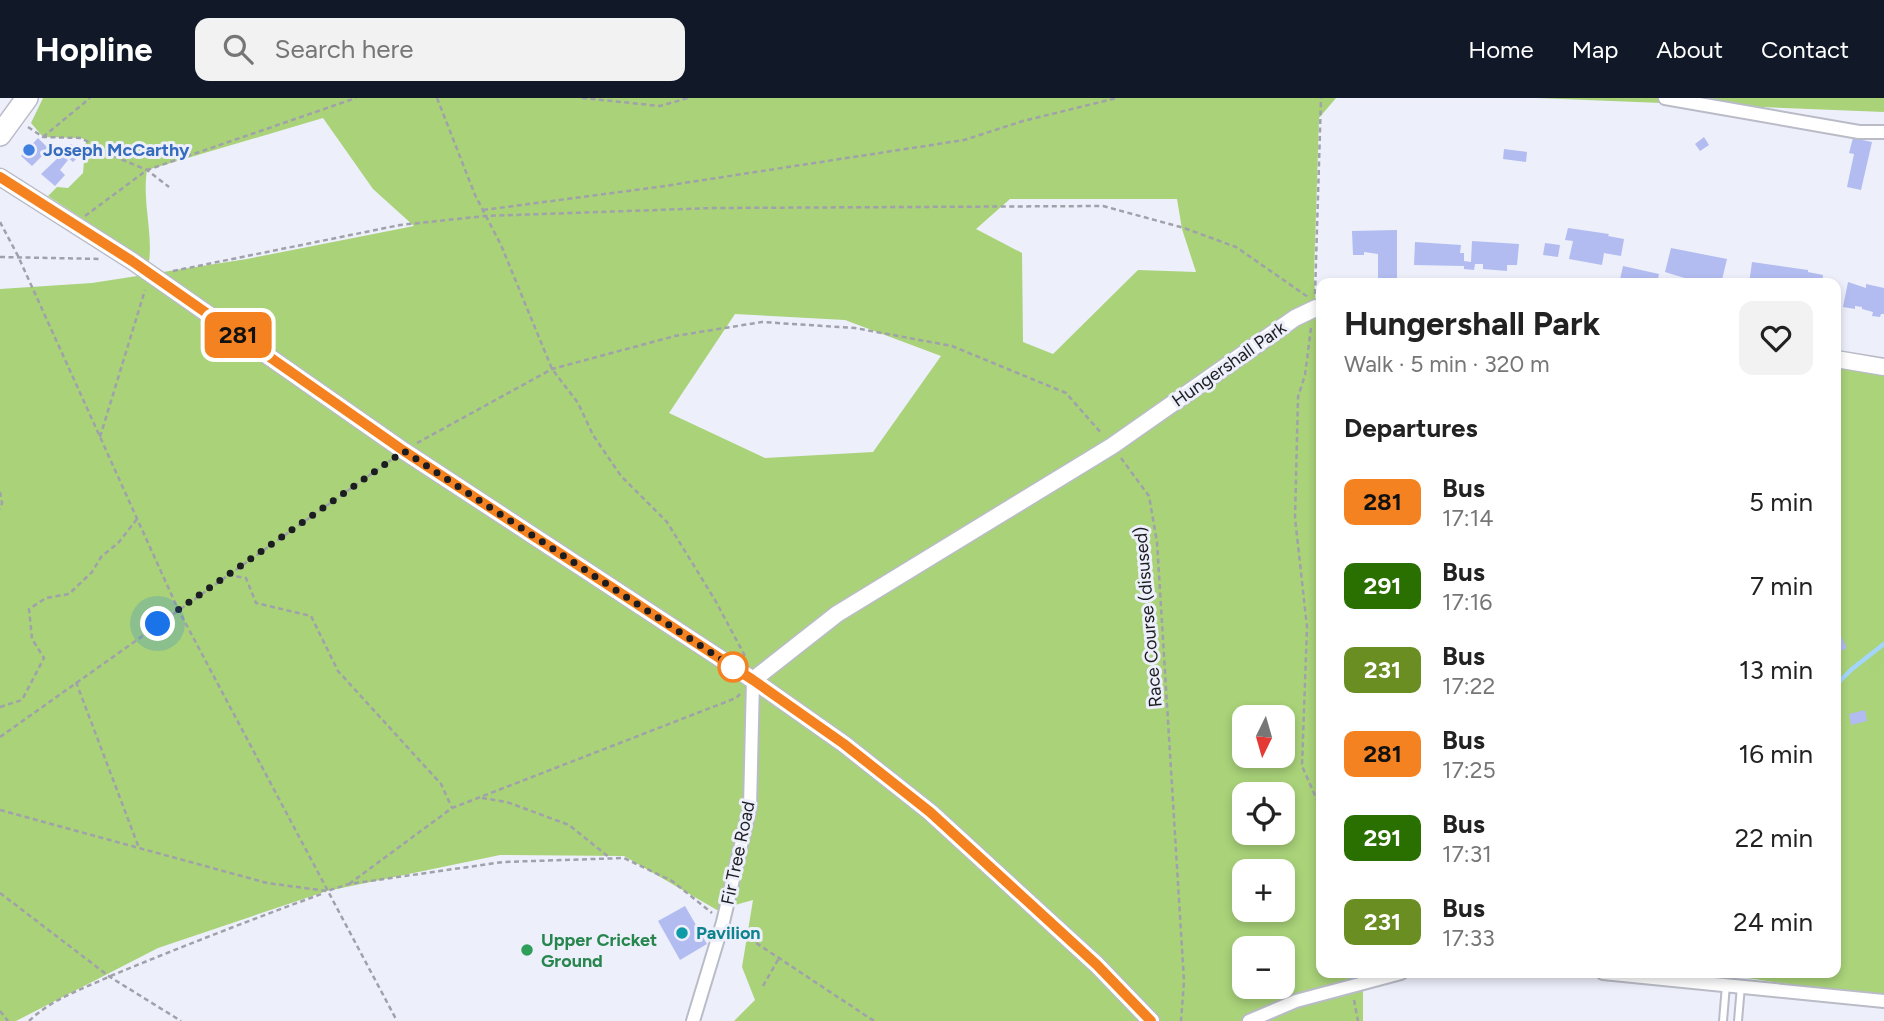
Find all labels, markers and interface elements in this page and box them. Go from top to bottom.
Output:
search box [195,18,685,81]
text: Hopline [35,30,153,69]
icon: search [219,30,257,68]
text: Search here [275,33,413,65]
text: Home [1468,35,1534,64]
text: Map [1572,35,1618,64]
text: About [1656,35,1723,64]
text: Contact [1761,35,1849,64]
place label: Joseph McCarthy [43,139,190,161]
marker: Joseph McCarthy [21,142,37,158]
button: heart [1739,301,1813,375]
text: Hungershall Park [1344,304,1600,343]
line badge: 281 [198,312,278,358]
street label: Hungershall Park [1168,316,1291,412]
text: 281 [219,320,257,349]
text: Walk · 5 min · 320 m [1344,350,1550,378]
text: Departures [1344,412,1478,444]
text: Bus [1442,472,1485,504]
text: 5 min [1749,486,1813,518]
text: 281 [1363,487,1402,516]
text: 17:14 [1442,504,1493,532]
street label: Race Course (disused) [1129,526,1167,708]
text: Bus [1442,556,1485,588]
text: 7 min [1750,570,1813,602]
text: 291 [1364,571,1401,600]
text: 17:16 [1442,588,1492,616]
your location [140,606,175,641]
text: Bus [1442,640,1485,672]
unlabelled marker [718,652,748,682]
text: 13 min [1739,654,1813,686]
text: 231 [1364,655,1401,684]
text: 17:22 [1442,672,1495,700]
north arrow [1232,705,1295,768]
map controls [1232,705,1295,999]
text: Bus [1442,724,1485,756]
text: 16 min [1738,738,1813,770]
text: 281 [1363,739,1402,768]
text: 17:25 [1442,756,1496,784]
button: locate [1232,782,1295,845]
street label: Fir Tree Road [716,799,760,907]
text: Bus [1442,808,1485,840]
text: 22 min [1735,822,1813,854]
text: 291 [1364,823,1401,852]
text: 17:31 [1442,840,1492,868]
button: + [1232,859,1295,922]
text: Bus [1442,892,1485,924]
text: 24 min [1733,906,1813,938]
text: 231 [1364,907,1401,936]
place label: Pavilion [696,922,761,944]
text: 17:33 [1442,924,1495,952]
marker: Pavilion [674,925,690,941]
place label: Upper Cricket Ground [541,929,657,972]
button: − [1232,936,1295,999]
marker: Upper Cricket Ground [519,942,535,958]

